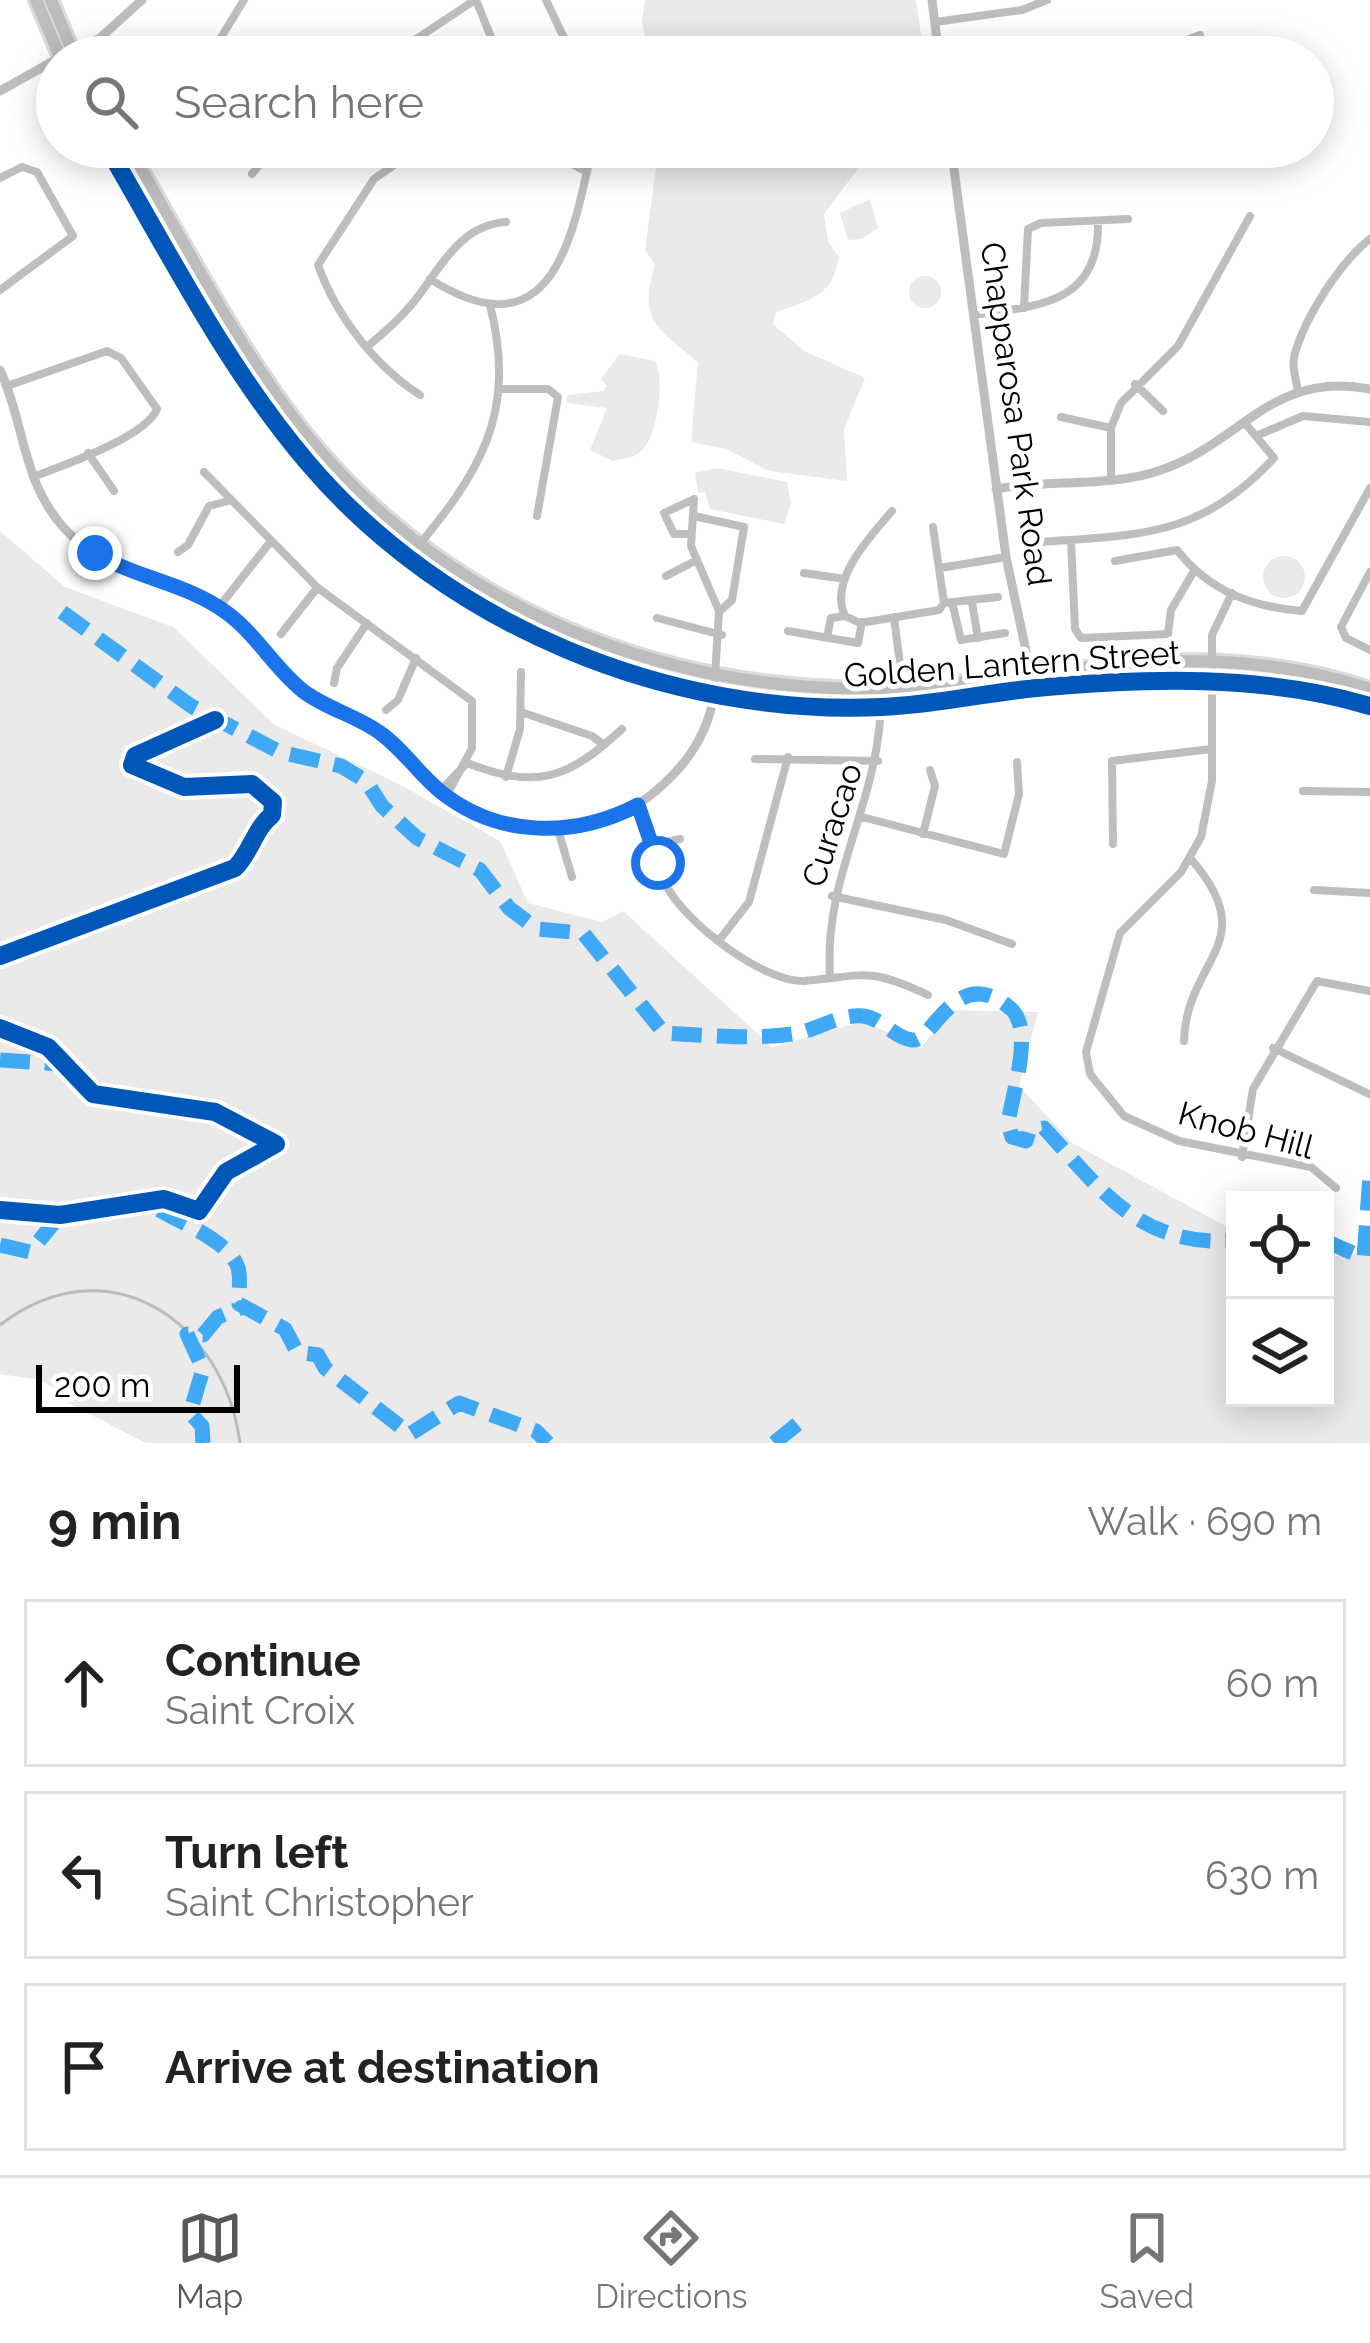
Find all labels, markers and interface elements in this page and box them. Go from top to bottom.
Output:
search box [36,36,1334,168]
icon: search [78,69,144,135]
text: Search here [174,76,424,129]
street label: Chapparosa Park Road [973,240,1059,588]
route end [68,526,122,580]
street label: Golden Lantern Street [843,633,1181,695]
street label: Curacao [794,758,870,892]
route start [631,836,685,890]
street label: Knob Hill [1174,1093,1319,1167]
map controls [1226,1191,1334,1407]
button: locate [1226,1191,1334,1299]
button: layers [1226,1299,1334,1407]
scale bar [36,1359,240,1412]
text: 200 m [54,1366,150,1405]
text: 9 min [48,1491,182,1551]
text: Walk · 690 m [1087,1498,1322,1544]
text: Continue [165,1634,361,1687]
icon: ahead [51,1650,117,1716]
text: 60 m [1226,1660,1319,1706]
text: Saint Croix [165,1687,355,1733]
text: Turn left [165,1826,348,1879]
icon: left [51,1842,117,1908]
text: 630 m [1205,1852,1319,1898]
text: Saint Christopher [165,1879,474,1925]
icon: arrive [51,2034,117,2100]
text: Arrive at destination [165,2041,600,2094]
tab: Map [176,2205,243,2316]
tab: Directions [595,2205,748,2316]
tab: Saved [1100,2205,1194,2316]

